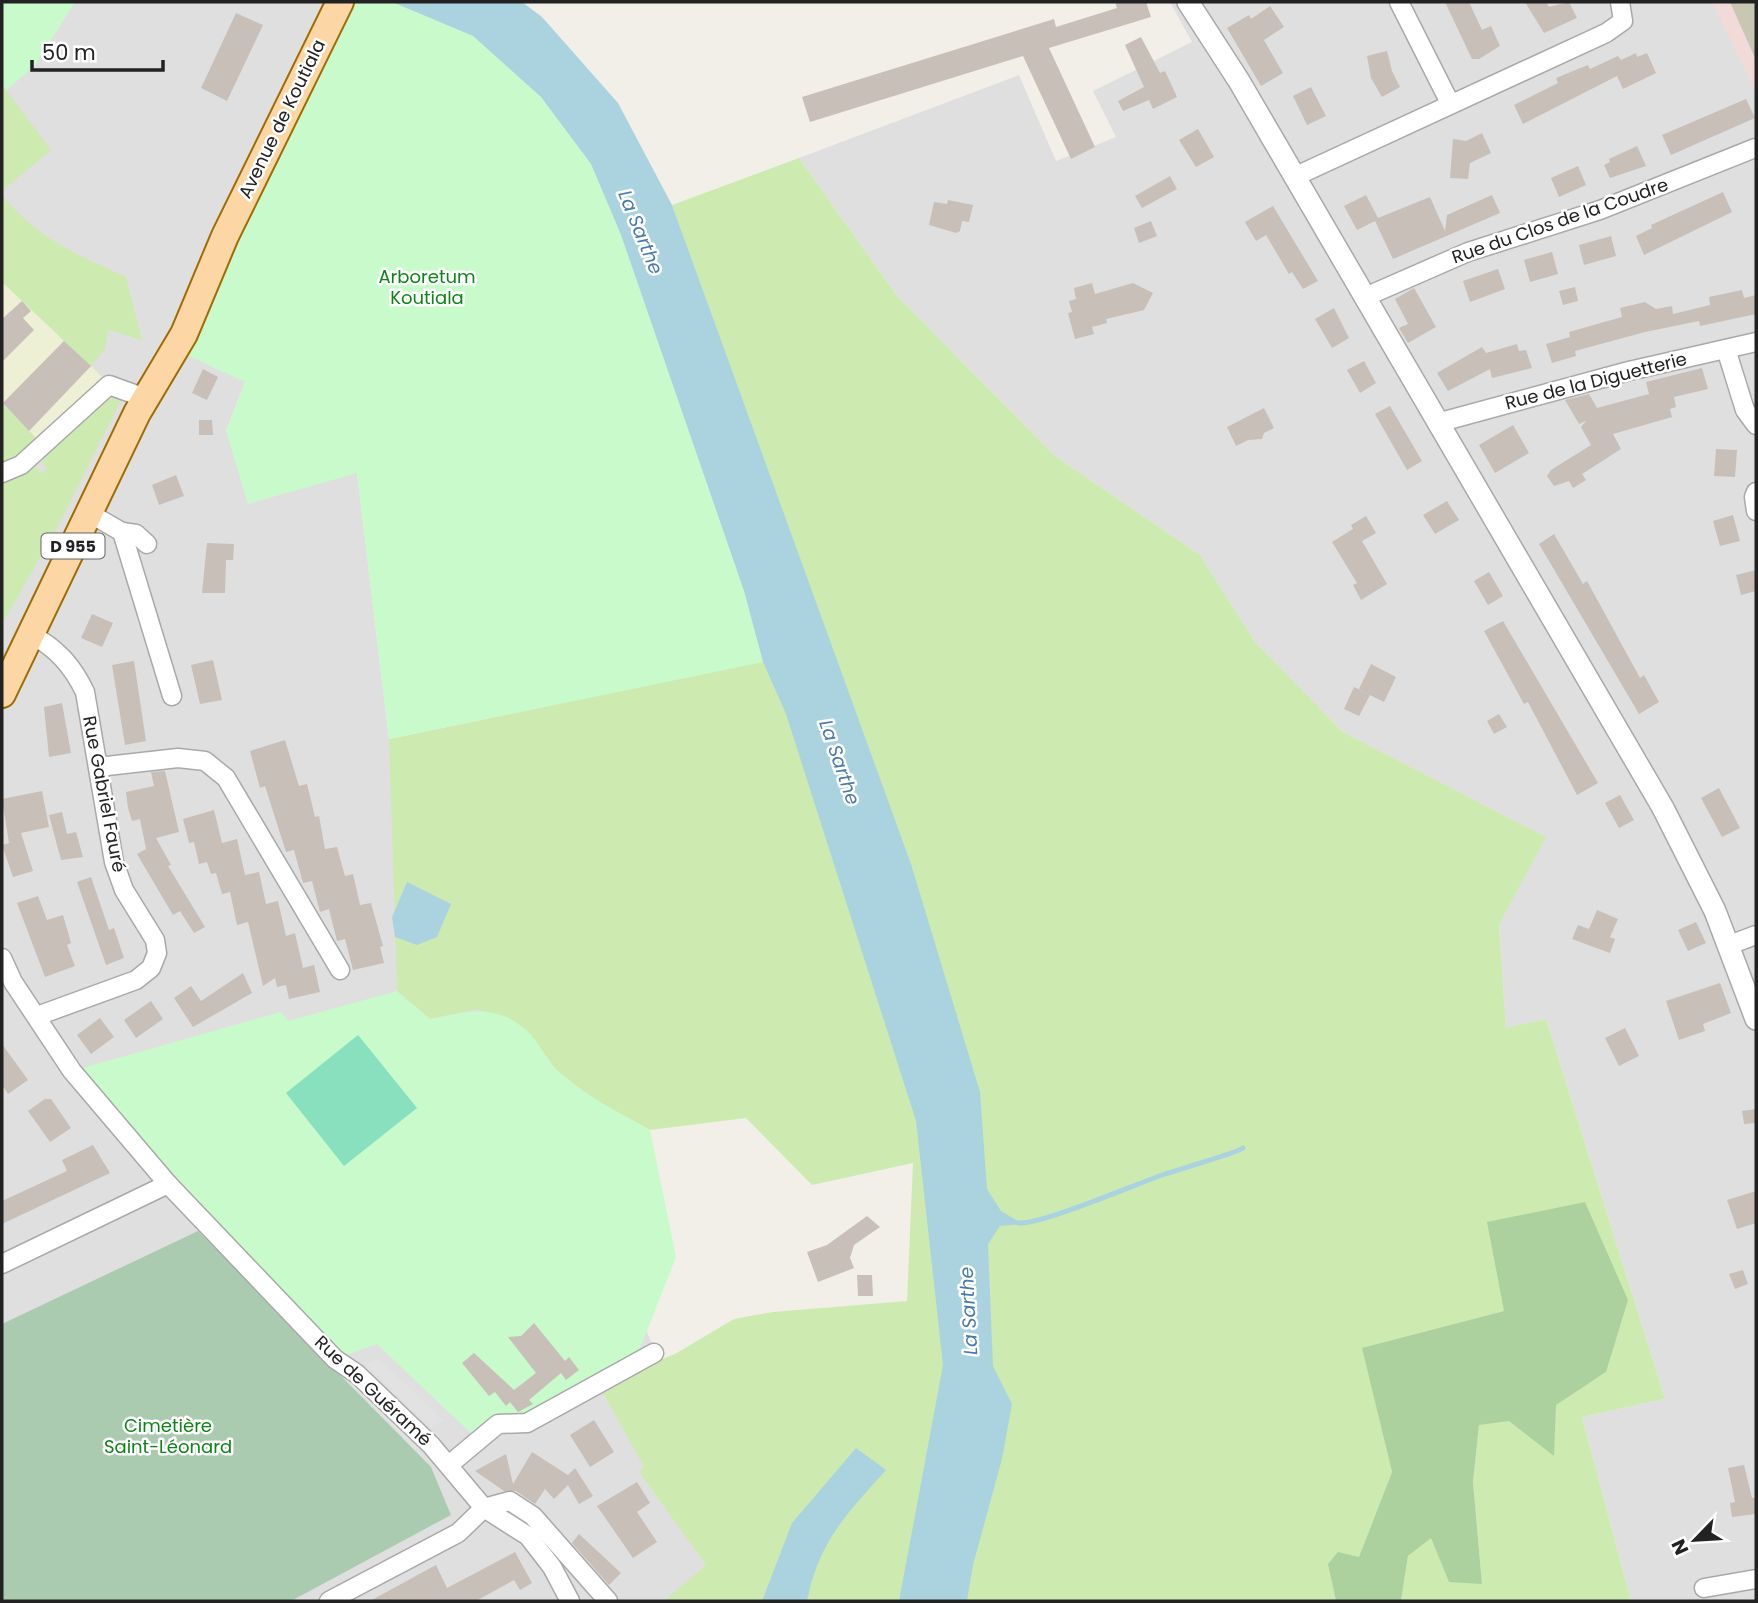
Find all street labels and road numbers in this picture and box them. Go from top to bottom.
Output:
street label: Avenue de Koutiala [232,35,331,203]
street label: Rue du Clos de la Coudre [1448,172,1671,269]
street label: Rue de la Diguetterie [1502,346,1689,415]
road number: D 955 [42,534,104,558]
street label: Rue Gabriel Fauré [77,714,132,874]
street label: Rue de Guéramé [309,1330,437,1452]

